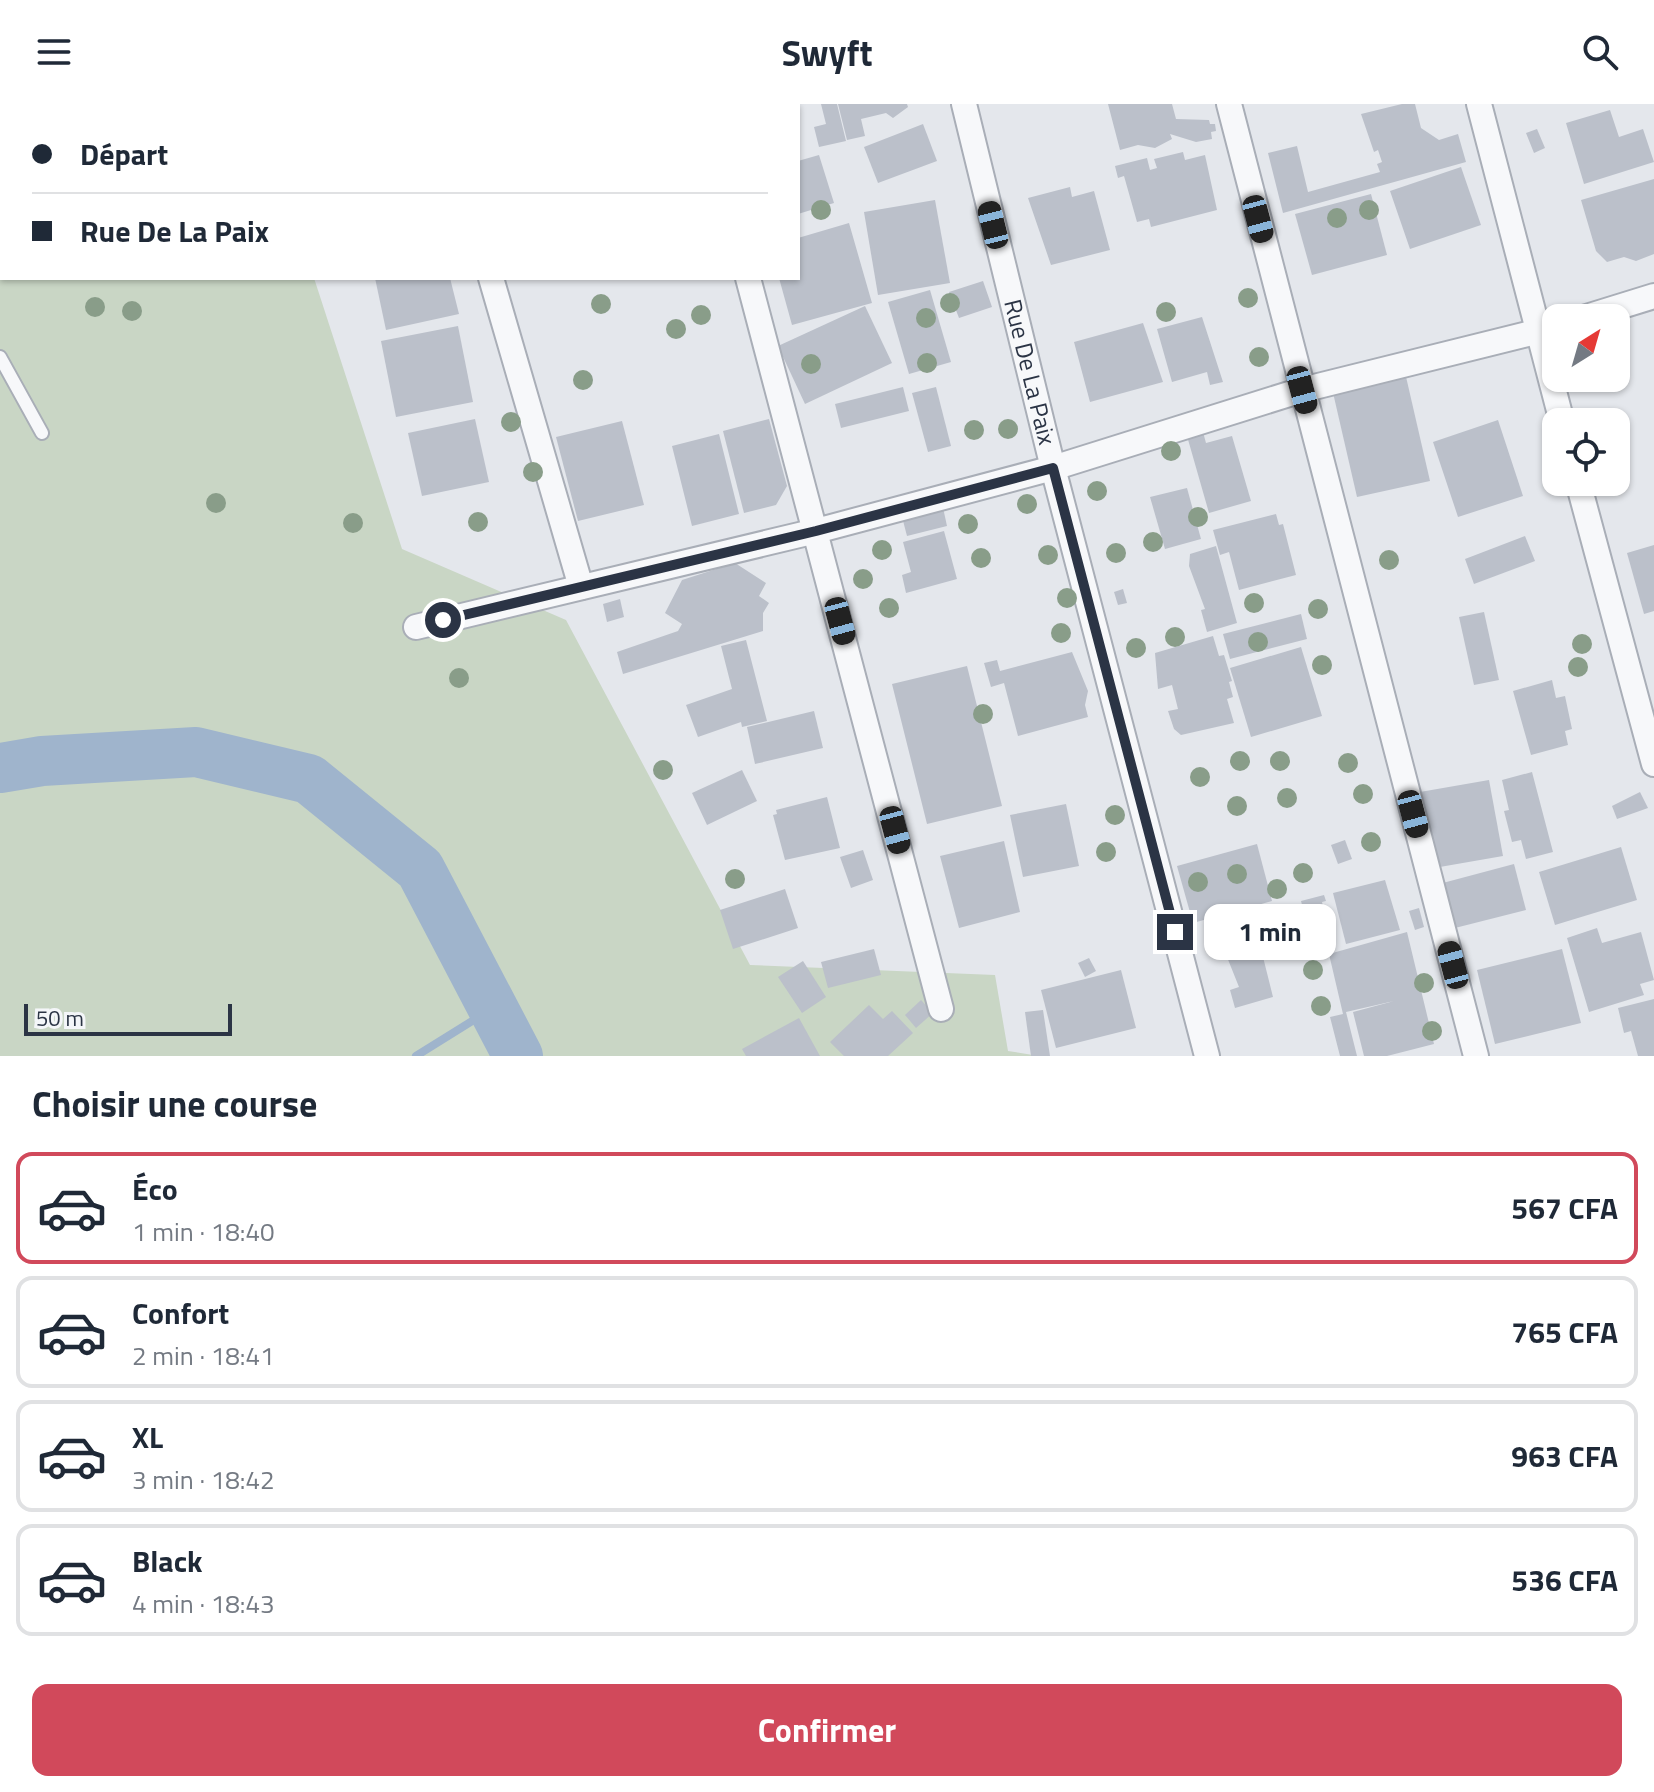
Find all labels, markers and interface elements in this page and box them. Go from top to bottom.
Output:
text: Swyft [781,25,873,80]
icon: menu [32,30,76,74]
icon: search [1578,30,1622,74]
text: Départ [80,131,168,177]
car [1240,193,1276,245]
car [976,199,1010,251]
text: Rue De La Paix [80,208,269,254]
street label: Rue De La Paix [995,295,1066,449]
north arrow [1542,304,1630,392]
map controls [1542,304,1630,496]
car [1284,364,1320,416]
button: locate [1542,408,1630,496]
car [822,595,858,647]
route start [425,602,461,638]
car [1395,788,1431,840]
car [877,804,913,856]
callout: 1 min [1203,904,1335,960]
text: 1 min [1238,912,1302,951]
route end [1157,914,1193,950]
car [1435,939,1471,991]
scale bar [24,1000,232,1036]
text: 50 m [36,1001,84,1035]
text: Choisir une course [32,1076,317,1131]
text: Éco [132,1166,178,1212]
icon: car [36,1172,108,1244]
text: 567 CFA [1511,1185,1618,1231]
text: 1 min · 18:40 [132,1212,275,1251]
text: Confort [132,1290,229,1336]
icon: car [36,1296,108,1368]
text: 765 CFA [1511,1309,1618,1355]
text: 2 min · 18:41 [132,1336,275,1375]
text: XL [132,1414,163,1460]
icon: car [36,1420,108,1492]
text: 963 CFA [1511,1433,1618,1479]
text: 3 min · 18:42 [132,1460,275,1499]
text: Black [132,1538,203,1584]
icon: car [36,1544,108,1616]
text: 536 CFA [1511,1557,1618,1603]
text: 4 min · 18:43 [132,1584,275,1623]
button: Confirmer [32,1684,1622,1776]

